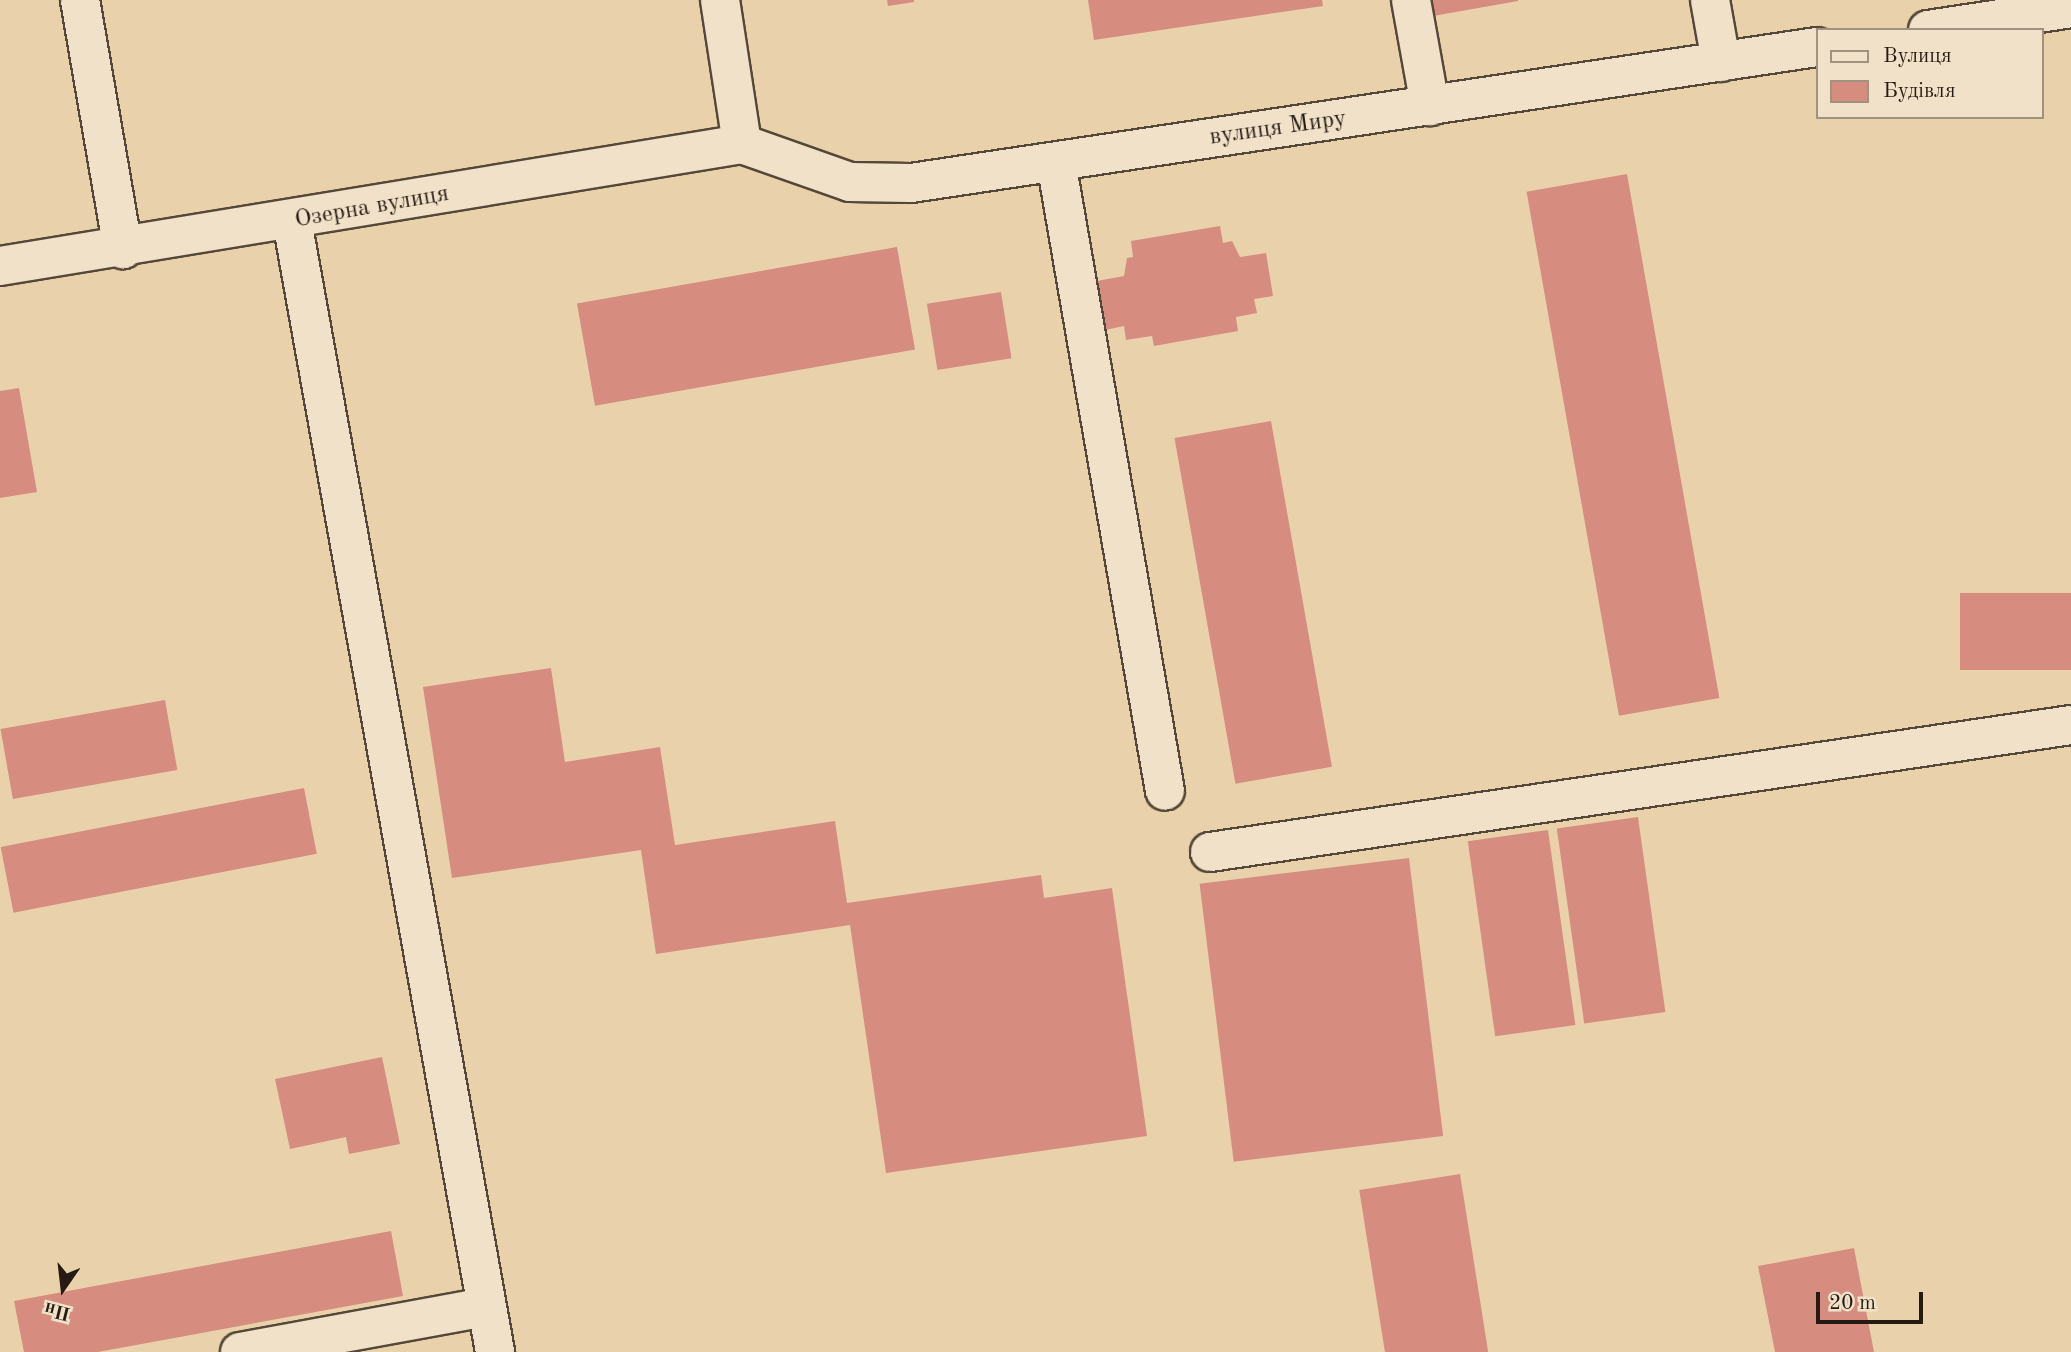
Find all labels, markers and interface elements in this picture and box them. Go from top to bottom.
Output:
legend [1815,28,2043,119]
text: Вулиця [1883,46,1952,67]
text: Будівля [1883,81,1956,102]
street label: вулиця Миру [1208,105,1348,153]
street label: Озерна вулиця [293,180,451,236]
north arrow [28,1254,98,1324]
scale bar [1819,1278,1926,1322]
text: 20 m [1829,1293,1876,1314]
text: Пн [43,1297,73,1322]

